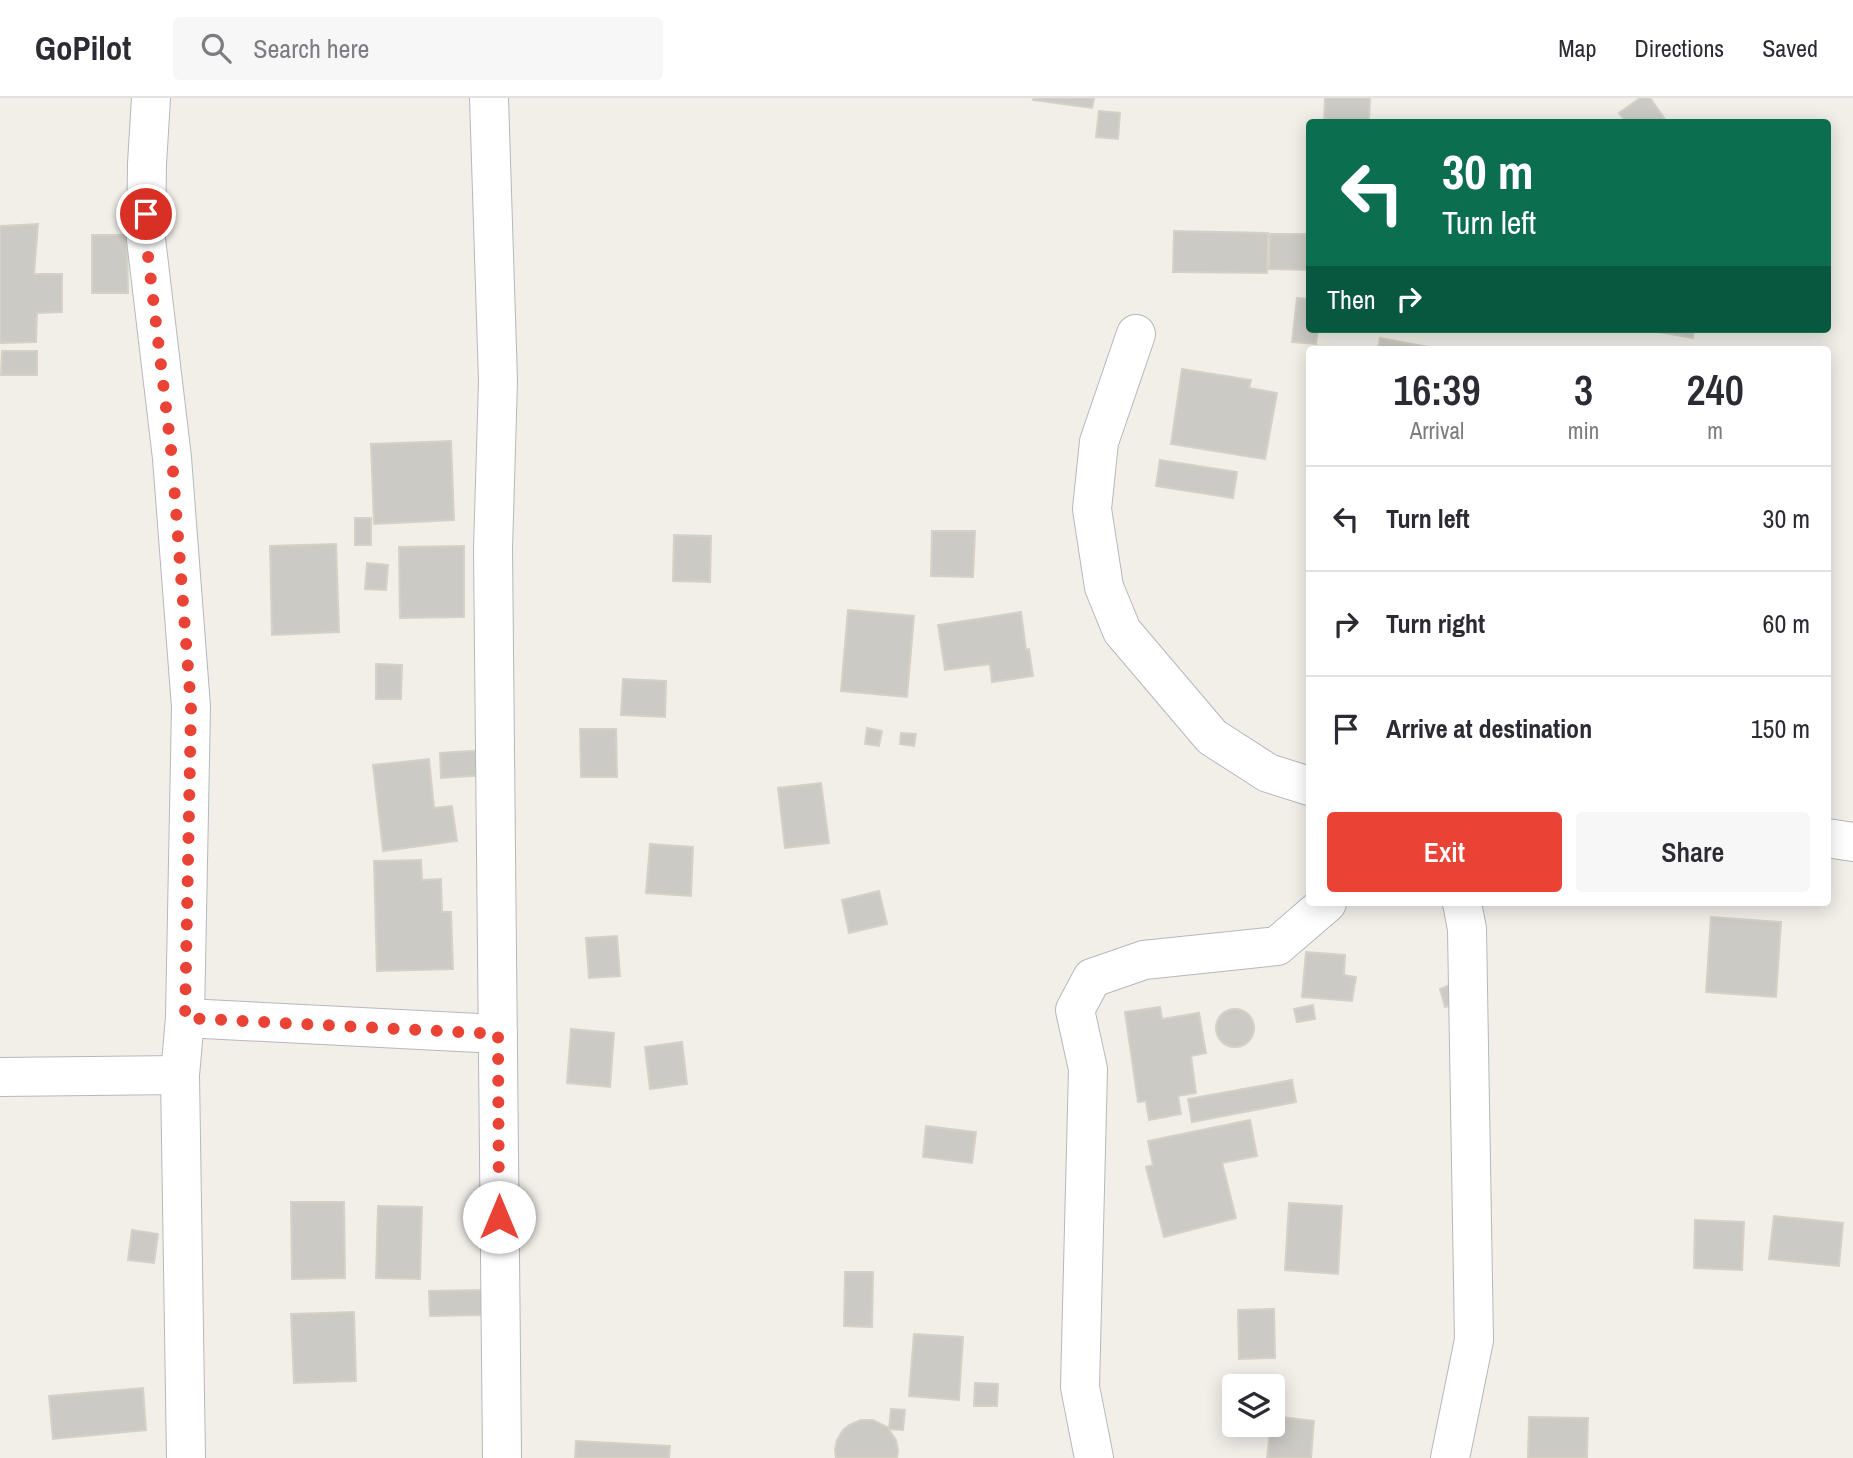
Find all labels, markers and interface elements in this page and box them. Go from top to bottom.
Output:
search box [173,17,663,80]
text: GoPilot [35,26,131,70]
icon: search [197,29,235,67]
text: Search here [253,31,369,66]
text: Map [1558,32,1596,64]
text: Directions [1634,32,1724,64]
text: Saved [1762,32,1818,64]
text: 30 m [1442,138,1534,204]
icon: left [1327,147,1418,238]
pin [116,184,176,244]
icon: arrive [127,195,165,233]
text: Turn left [1442,201,1536,244]
icon: right [1390,280,1428,318]
text: Then [1327,282,1376,317]
text: 16:39 [1393,362,1481,418]
text: 3 [1574,362,1593,418]
text: 240 [1686,362,1744,418]
text: Arrival [1410,415,1464,446]
text: min [1568,415,1599,446]
text: m [1707,415,1723,446]
icon: left [1327,500,1365,538]
text: Turn left [1386,501,1470,536]
text: 30 m [1763,501,1810,536]
icon: right [1327,605,1365,643]
text: Turn right [1386,606,1485,641]
text: 60 m [1763,606,1810,641]
icon: arrive [1327,710,1365,748]
text: Arrive at destination [1386,711,1592,746]
text: 150 m [1751,711,1810,746]
button: Exit [1327,812,1562,892]
button: Share [1576,812,1810,892]
position arrow [462,1180,536,1254]
map controls [1222,1374,1285,1437]
button: layers [1222,1374,1285,1437]

